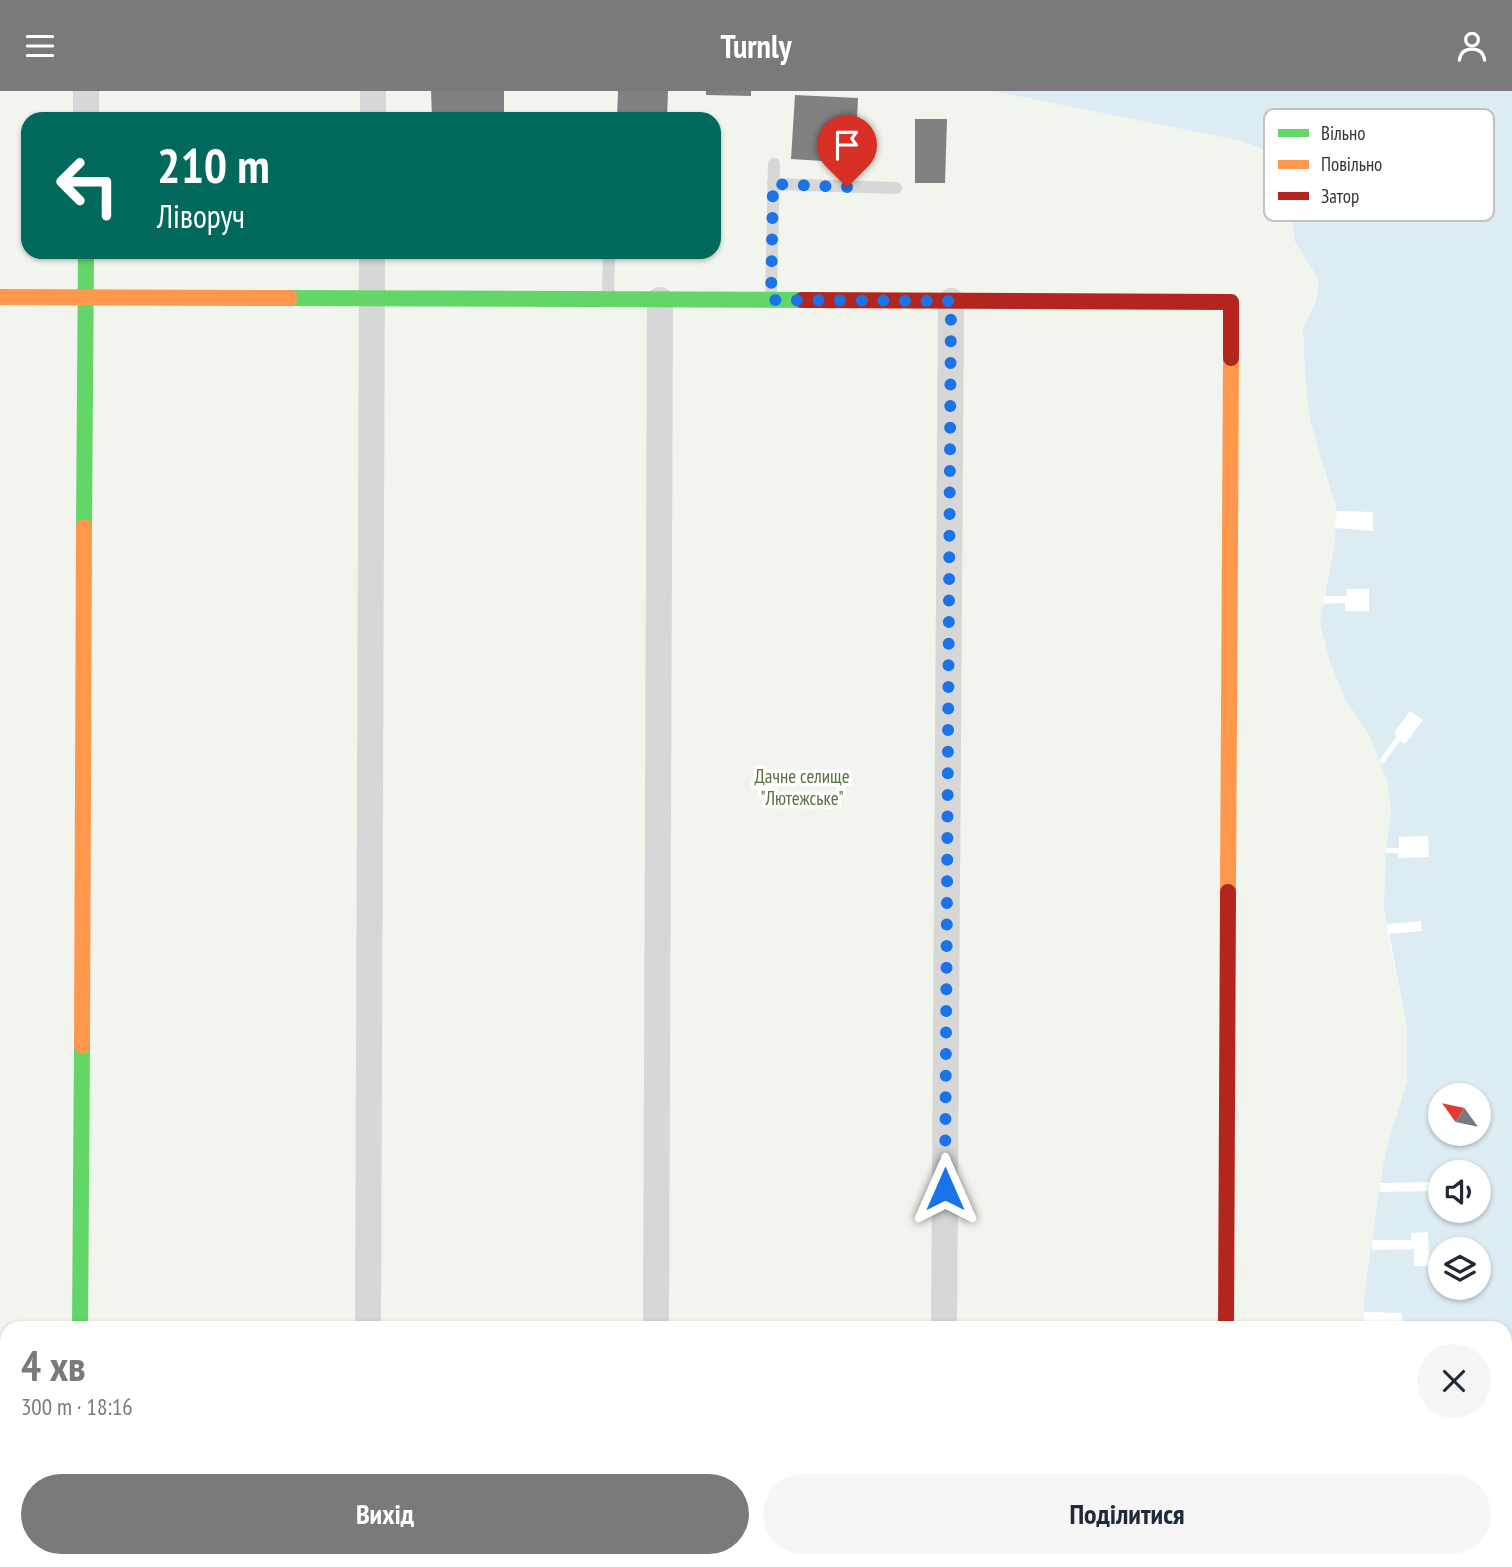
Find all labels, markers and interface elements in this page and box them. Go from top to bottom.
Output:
text: Turnly [720,25,792,67]
icon: menu [21,27,59,65]
icon: person [1453,27,1491,65]
legend [1264,109,1494,221]
pin [817,115,877,187]
text: Вільно [1321,121,1365,145]
icon: arrive [828,126,866,164]
text: 210 m [157,133,270,197]
icon: left [42,140,133,231]
text: Повільно [1321,152,1382,176]
text: Затор [1321,184,1359,208]
text: Ліворуч [157,195,245,237]
park label: Дачне селище "Лютежське" [754,764,850,810]
north arrow [1428,1083,1491,1146]
map controls [1428,1083,1491,1300]
position arrow [908,1152,982,1226]
button: sound [1428,1160,1491,1223]
button: layers [1428,1237,1491,1300]
text: 4 хв [21,1338,86,1393]
button: close [1417,1344,1491,1418]
text: 300 m · 18:16 [21,1392,133,1421]
button: Вихід [21,1474,749,1554]
button: Поділитися [763,1474,1491,1554]

